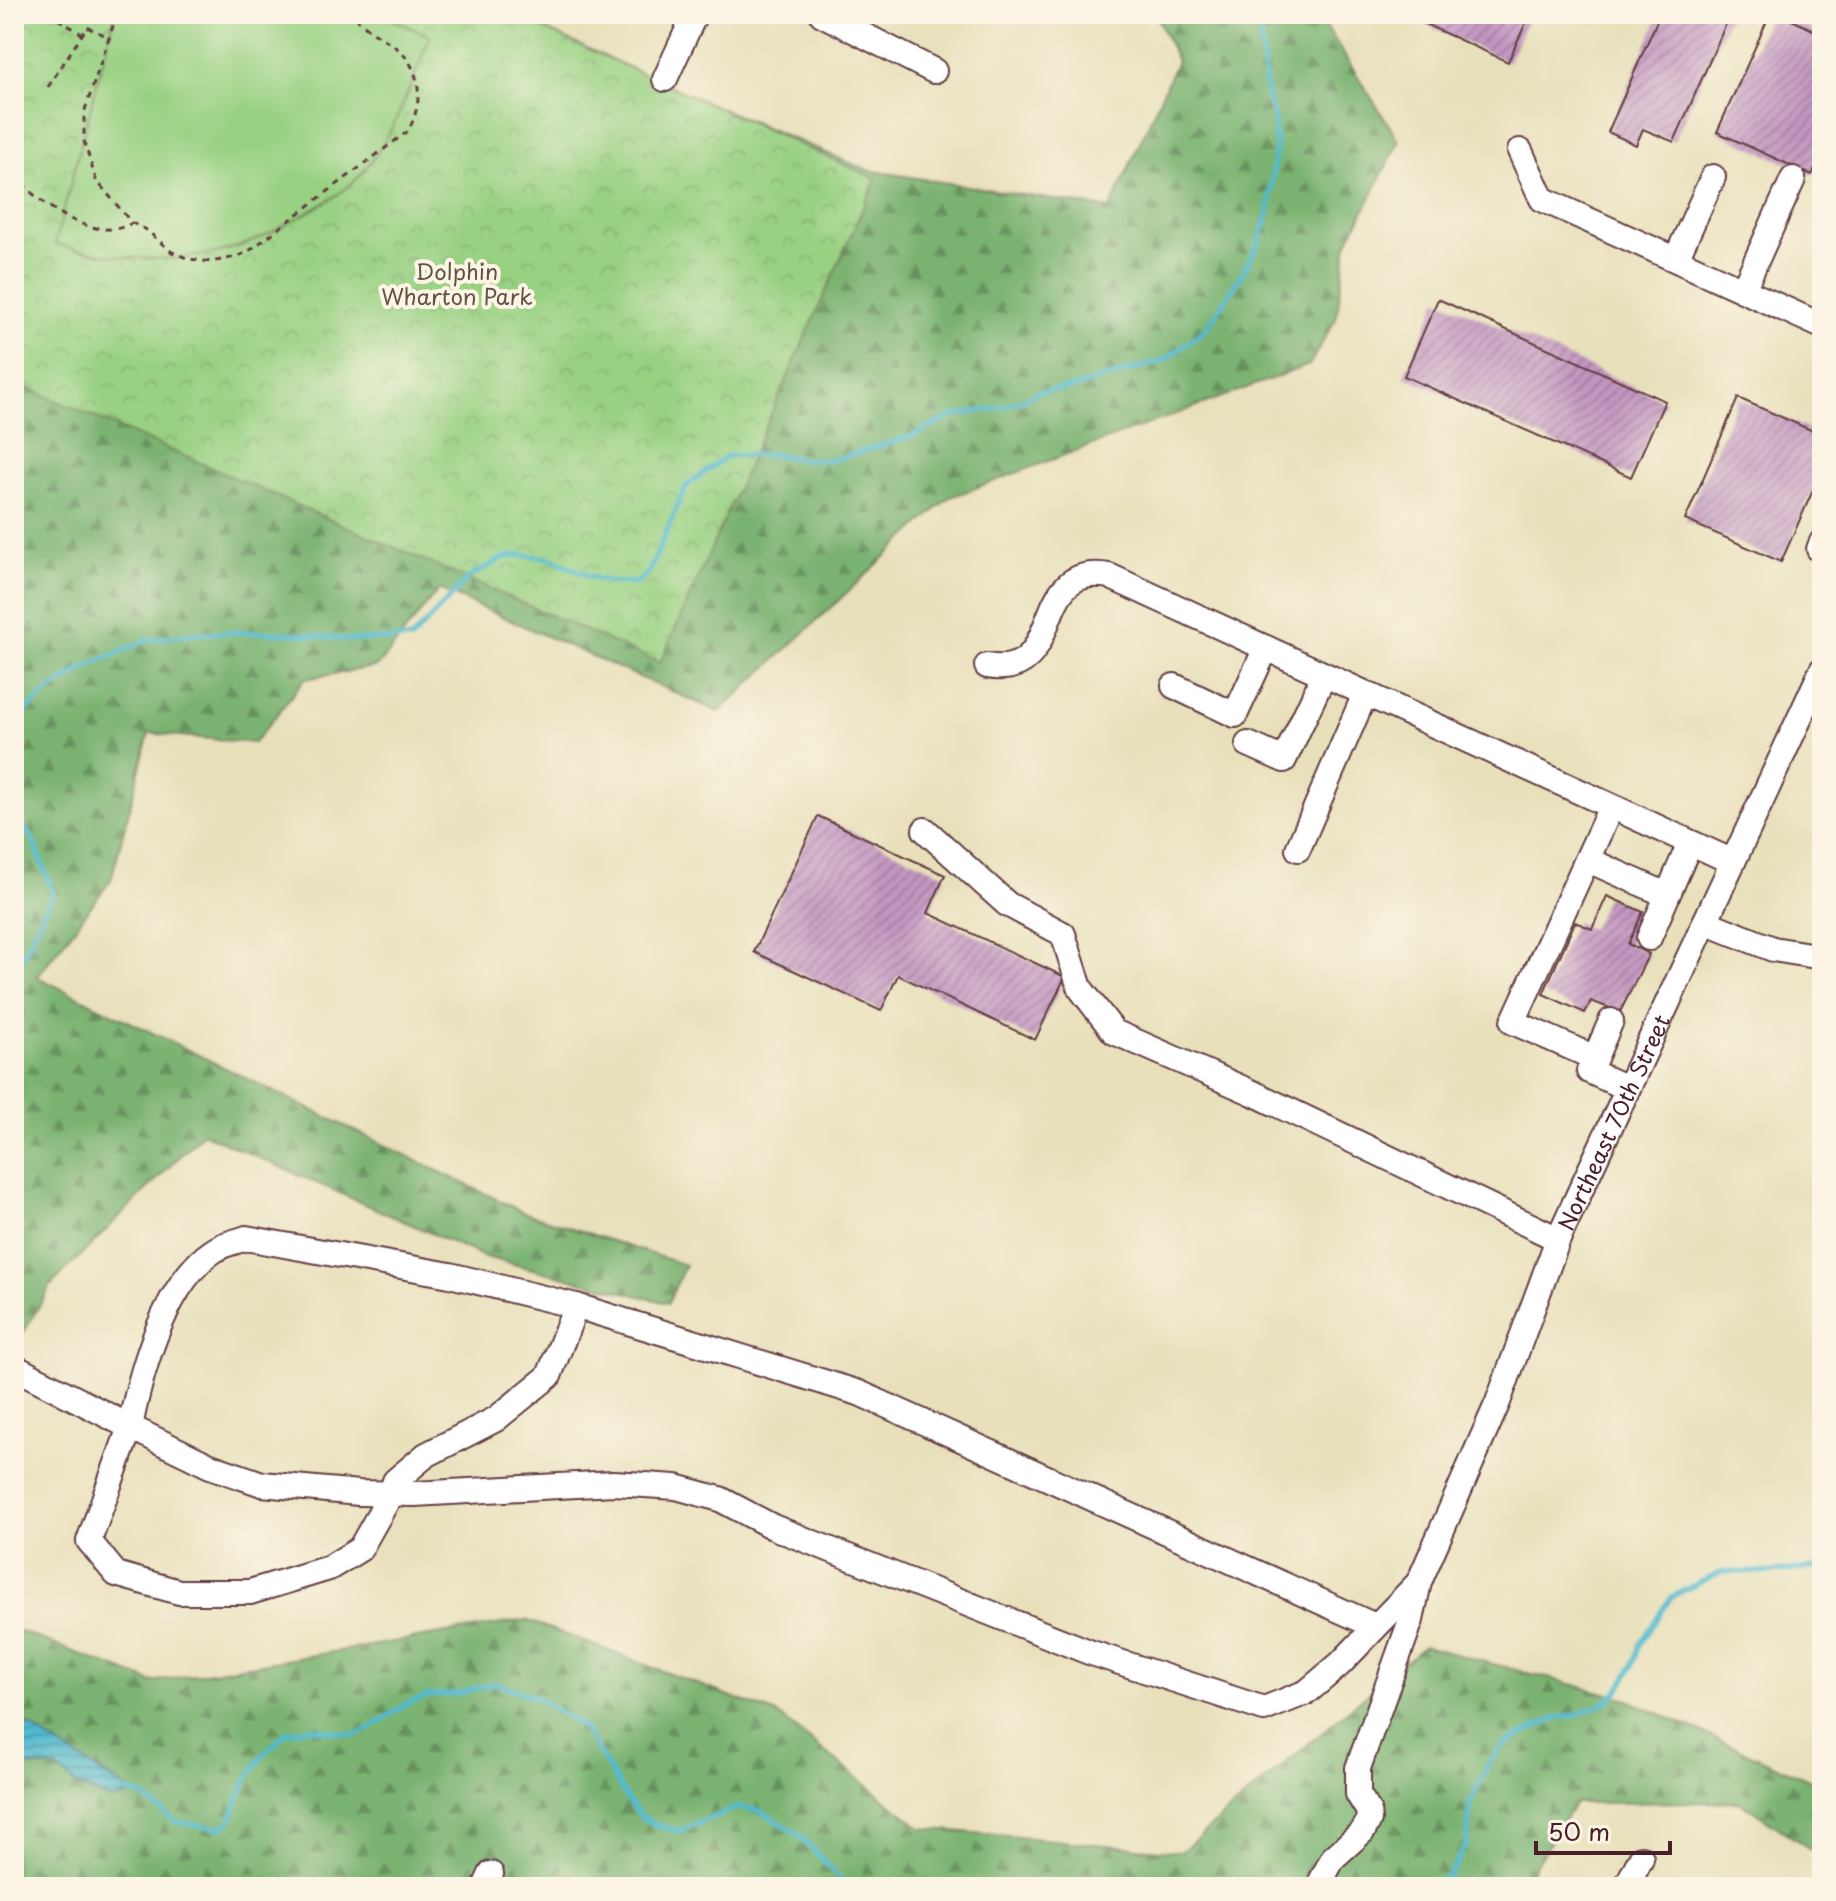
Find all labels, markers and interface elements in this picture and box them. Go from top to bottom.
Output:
park label: Dolphin Wharton Park [381,254,533,312]
street label: Northeast 70th Street [1548,1008,1677,1235]
scale bar [1536,1805,1670,1855]
text: 50 m [1548,1813,1610,1849]

